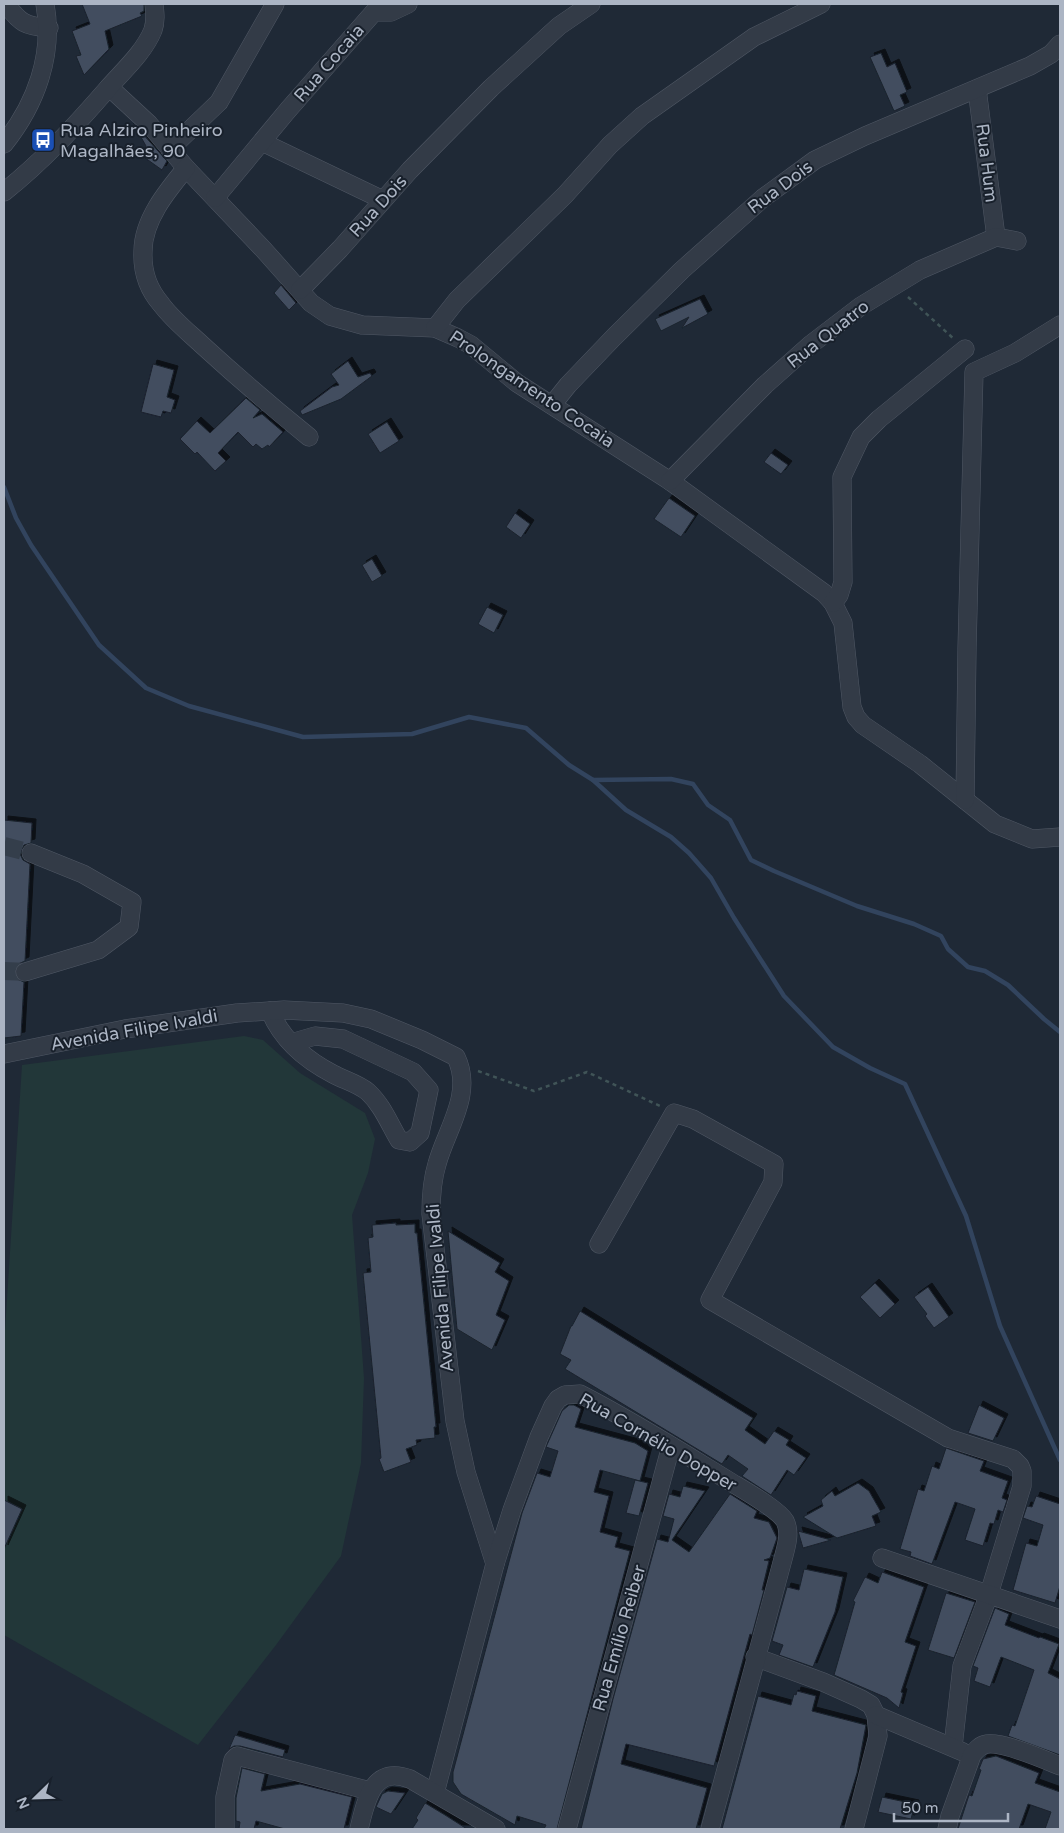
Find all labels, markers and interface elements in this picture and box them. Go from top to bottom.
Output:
street label: Rua Cocaia [289,20,369,106]
place label: Rua Alziro Pinheiro Magalhães, 90 [60,119,223,162]
street label: Rua Hum [971,122,1003,204]
bus stop icon: Rua Alziro Pinheiro Magalhães, 90 [30,127,56,153]
street label: Rua Dois [743,155,817,219]
street label: Rua Dois [344,170,412,242]
street label: Rua Quatro [782,295,874,373]
street label: Prolongamento Cocaia [445,325,619,453]
street label: Avenida Filipe Ivaldi [49,1004,219,1056]
street label: Avenida Filipe Ivaldi [422,1203,458,1373]
street label: Rua Cornélio Dopper [575,1388,741,1496]
street label: Rua Emílio Reiber [588,1562,650,1714]
north arrow [10,1773,60,1823]
scale bar [894,1790,1008,1822]
text: N [13,1794,34,1811]
text: 50 m [902,1799,939,1817]

